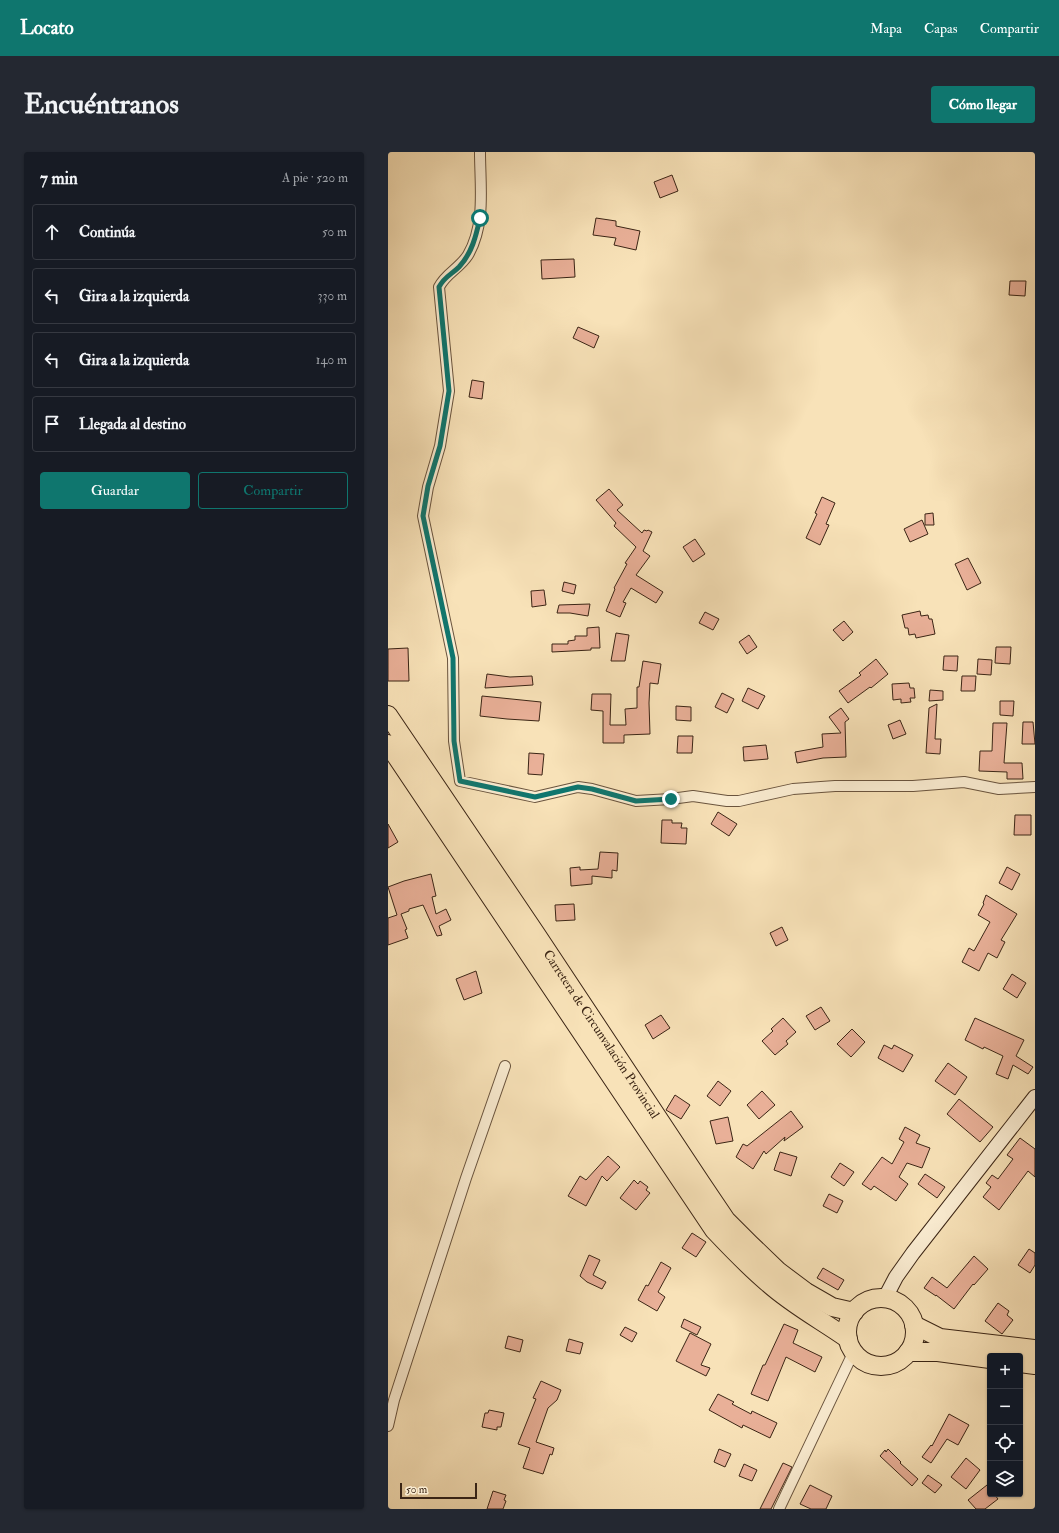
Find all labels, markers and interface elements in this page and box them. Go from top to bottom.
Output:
text: Locato [20,16,74,40]
text: Mapa [870,20,902,37]
text: Capas [924,20,958,37]
text: Compartir [980,20,1039,37]
button: Cómo llegar [931,86,1035,123]
text: Encuéntranos [24,87,179,122]
text: 7 min [40,168,78,189]
text: A pie · 520 m [282,170,348,186]
route start [471,209,489,227]
icon: ahead [41,221,63,243]
text: Continúa [79,223,135,242]
text: 50 m [322,224,347,240]
icon: left [41,285,63,307]
text: Gira a la izquierda [79,287,189,306]
text: 330 m [318,288,347,304]
icon: left [41,349,63,371]
text: Gira a la izquierda [79,351,189,370]
text: 140 m [316,352,347,368]
icon: arrive [41,413,63,435]
text: Llegada al destino [79,415,186,434]
button: Guardar [40,472,190,509]
button: Compartir [198,472,348,509]
route end [662,790,680,808]
street label: Carretera de Circunvalación Provincial [540,947,663,1122]
map controls [987,1353,1023,1497]
button: + [987,1353,1023,1389]
button: − [987,1389,1023,1425]
button: locate [987,1425,1023,1461]
button: layers [987,1461,1023,1497]
scale bar [400,1481,477,1500]
text: 50 m [406,1483,427,1496]

